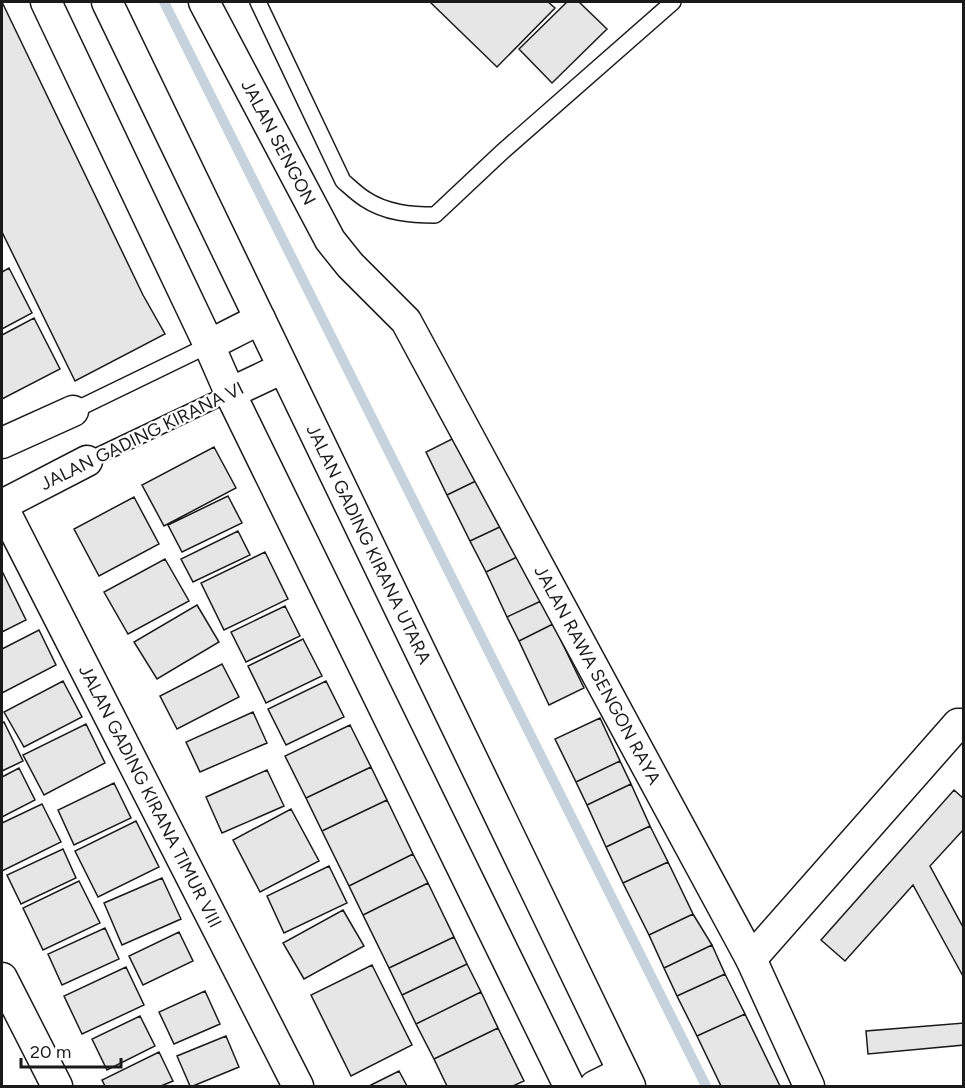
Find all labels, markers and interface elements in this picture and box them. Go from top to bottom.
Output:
street label: JALAN SENGON [236,76,321,209]
street label: JALAN GADING KIRANA VI [37,377,247,495]
street label: JALAN GADING KIRANA UTARA [301,421,436,668]
street label: JALAN RAWA SENGON RAYA [529,562,666,788]
street label: JALAN GADING KIRANA TIMUR VIII [74,661,226,931]
scale bar [21,1031,122,1069]
text: 20 m [30,1041,71,1063]

